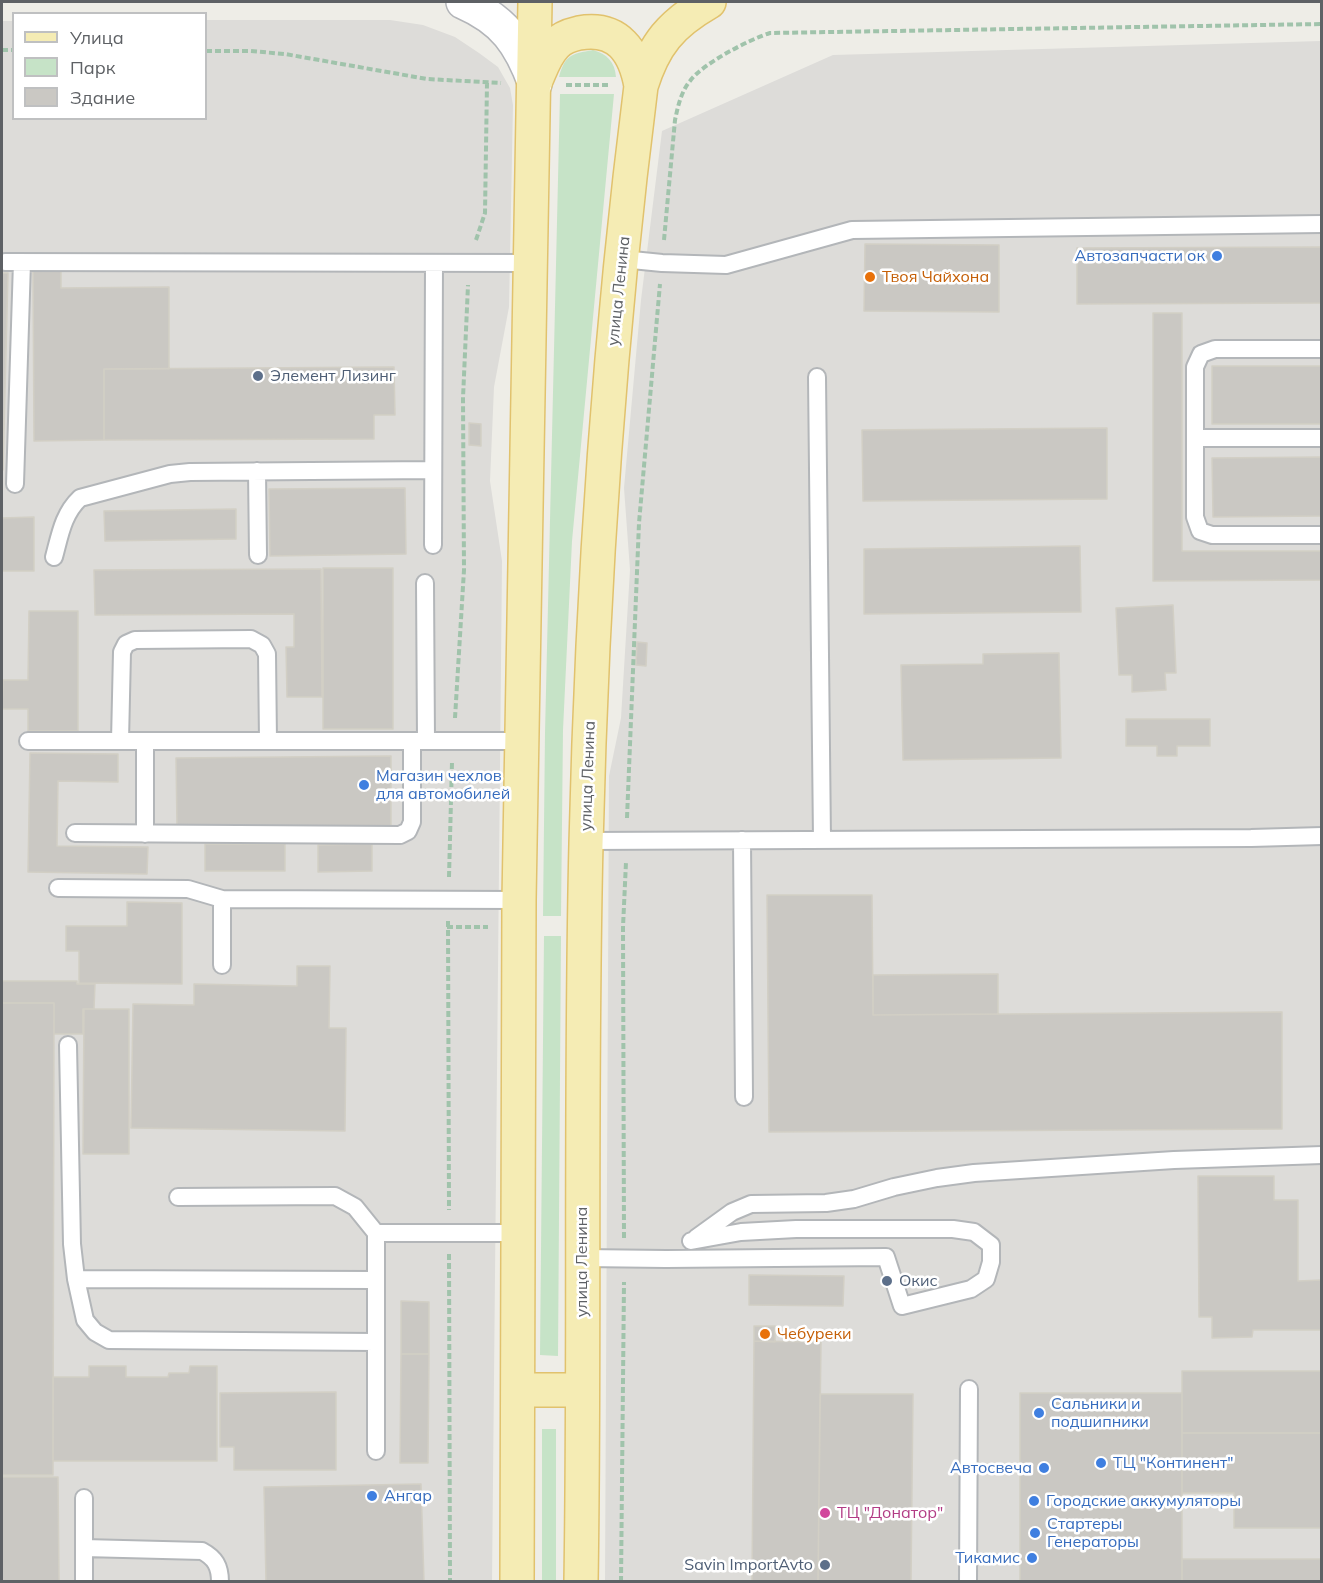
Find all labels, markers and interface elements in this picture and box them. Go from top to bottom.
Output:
legend [12,12,207,120]
text: Улица [70,26,124,49]
text: Парк [70,56,115,79]
text: Здание [70,86,135,109]
street label: улица Ленина [604,235,634,347]
place label: Автозапчасти ок [1074,246,1205,266]
marker: Автозапчасти ок [1210,249,1224,263]
place label: Твоя Чайхона [882,267,989,287]
marker: Твоя Чайхона [863,270,877,284]
place label: Элемент Лизинг [270,366,396,386]
marker: Элемент Лизинг [251,369,265,383]
street label: улица Ленина [576,721,600,831]
place label: Магазин чехлов для автомобилей [376,766,510,804]
marker: Магазин чехлов для автомобилей [357,778,371,792]
street label: улица Ленина [572,1207,592,1317]
place label: Окис [899,1271,938,1291]
marker: Окис [880,1274,894,1288]
place label: Чебуреки [777,1324,852,1344]
marker: Чебуреки [758,1327,772,1341]
place label: Сальники и подшипники [1051,1394,1149,1432]
marker: Сальники и подшипники [1032,1406,1046,1420]
place label: ТЦ "Континент" [1113,1453,1234,1473]
marker: ТЦ "Континент" [1094,1456,1108,1470]
place label: Автосвеча [950,1458,1032,1478]
marker: Автосвеча [1037,1461,1051,1475]
place label: Ангар [384,1486,432,1506]
marker: Ангар [365,1489,379,1503]
place label: Городские аккумуляторы [1046,1491,1241,1511]
marker: Городские аккумуляторы [1027,1494,1041,1508]
place label: ТЦ "Донатор" [837,1503,943,1523]
marker: ТЦ "Донатор" [818,1506,832,1520]
place label: Стартеры Генераторы [1047,1514,1139,1552]
marker: Стартеры Генераторы [1028,1526,1042,1540]
place label: Тикамис [955,1548,1020,1568]
marker: Тикамис [1025,1551,1039,1565]
place label: Savin ImportAvto [684,1555,813,1575]
marker: Savin ImportAvto [818,1558,832,1572]

